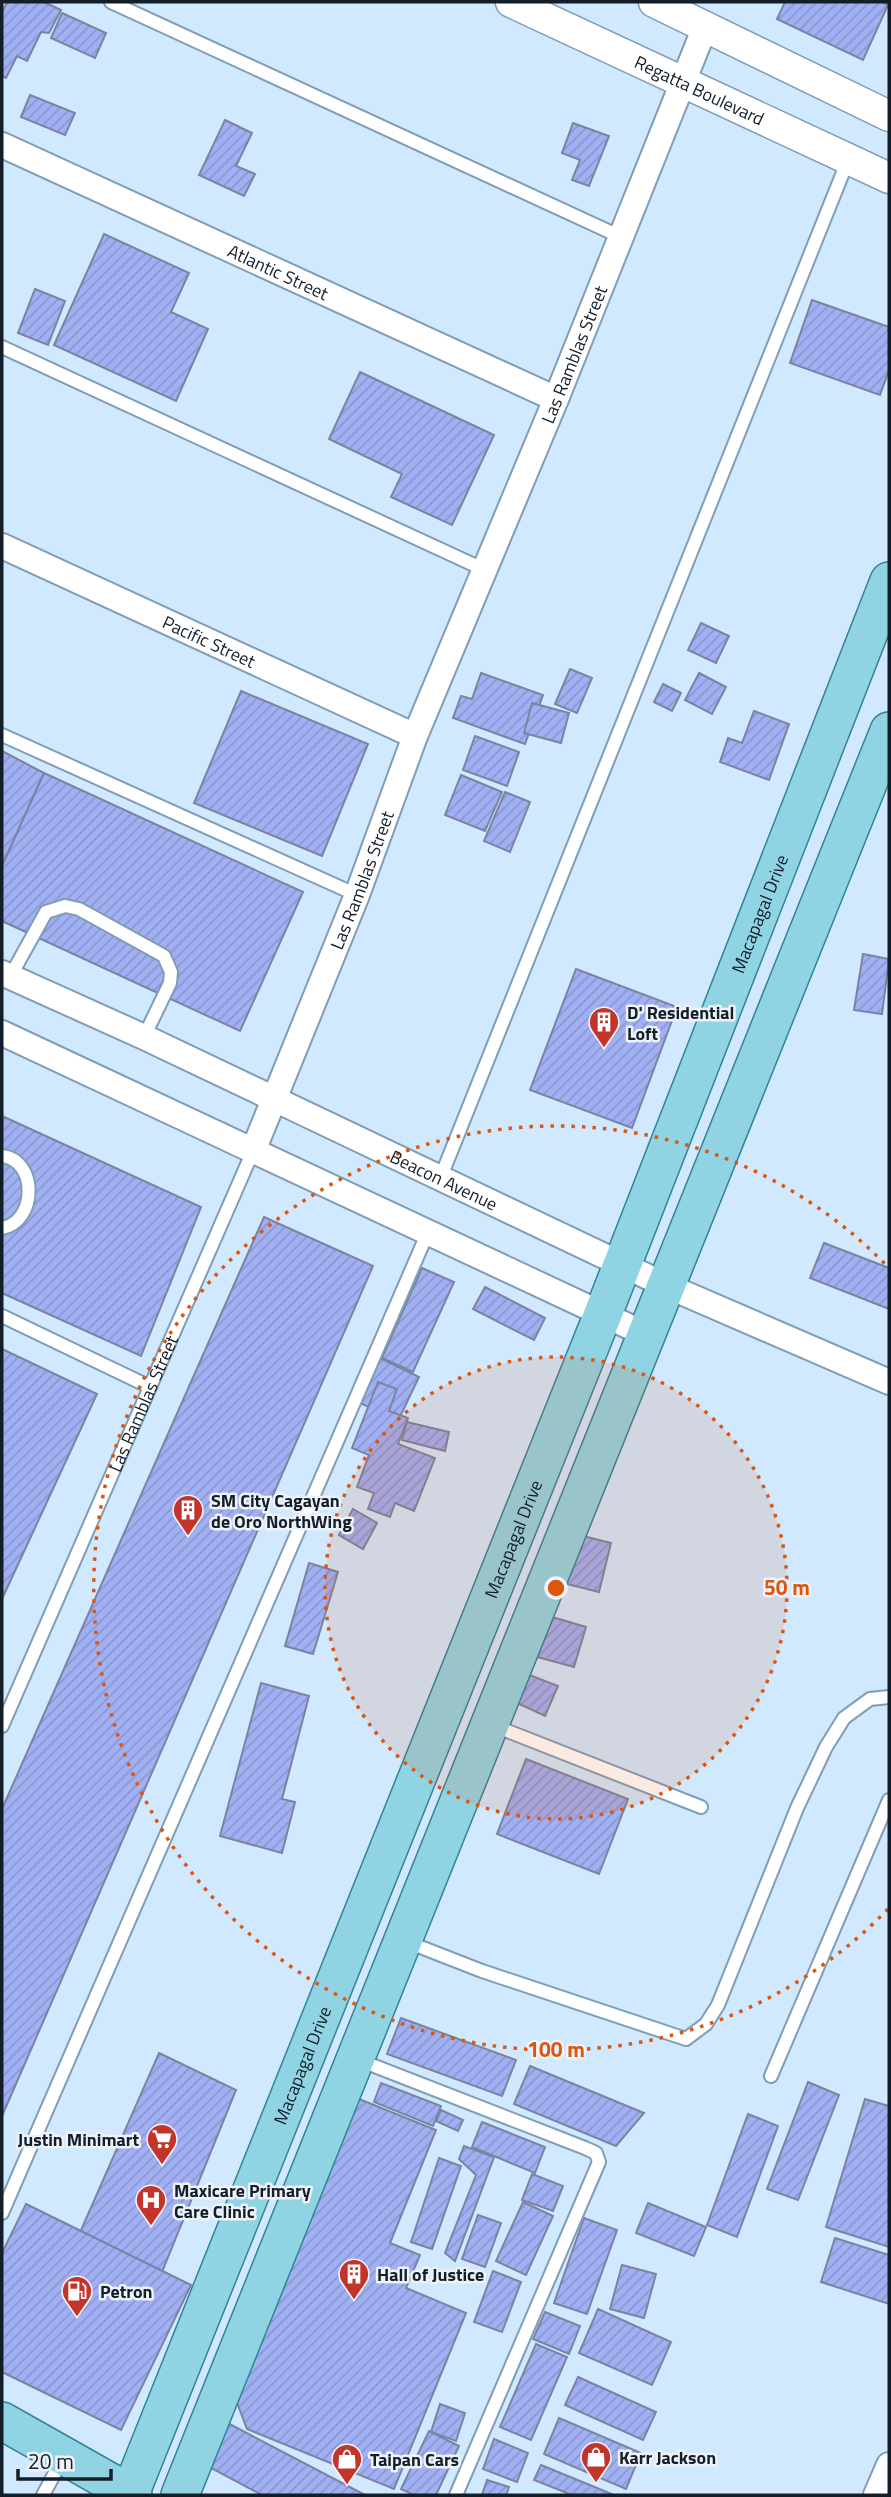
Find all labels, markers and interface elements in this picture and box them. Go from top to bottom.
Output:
street label: Regatta Boulevard [630,48,769,132]
street label: Atlantic Street [224,237,334,307]
street label: Las Ramblas Street [534,281,614,427]
street label: Pacific Street [158,608,261,675]
street label: Las Ramblas Street [323,806,400,953]
street label: Macapagal Drive [724,850,795,977]
place label: D' Residential Loft [627,999,734,1047]
building icon: D' Residential Loft [587,1005,621,1049]
street label: Beacon Avenue [386,1143,502,1217]
street label: Las Ramblas Street [101,1330,185,1476]
street label: Macapagal Drive [477,1476,549,1602]
place label: SM City Cagayan de Oro NorthWing [211,1487,352,1535]
building icon: SM City Cagayan de Oro NorthWing [171,1493,205,1537]
text: 50 m [764,1571,810,1603]
centre of rings [544,1576,568,1600]
street label: Macapagal Drive [266,2002,338,2128]
text: 100 m [527,2033,585,2065]
supermarket icon: Justin Minimart [145,2122,179,2166]
place label: Justin Minimart [18,2126,139,2153]
place label: Maxicare Primary Care Clinic [174,2177,311,2225]
hospital icon: Maxicare Primary Care Clinic [134,2183,168,2227]
building icon: Hall of Justice [337,2257,371,2301]
place label: Hall of Justice [377,2261,484,2288]
fuel station icon: Petron [60,2274,94,2318]
place label: Petron [100,2278,153,2305]
scale bar [18,2438,110,2482]
shop icon: Karr Jackson [579,2440,613,2484]
shop icon: Taipan Cars [330,2442,364,2486]
place label: Karr Jackson [619,2444,716,2471]
text: 20 m [28,2445,74,2477]
place label: Taipan Cars [370,2446,459,2473]

